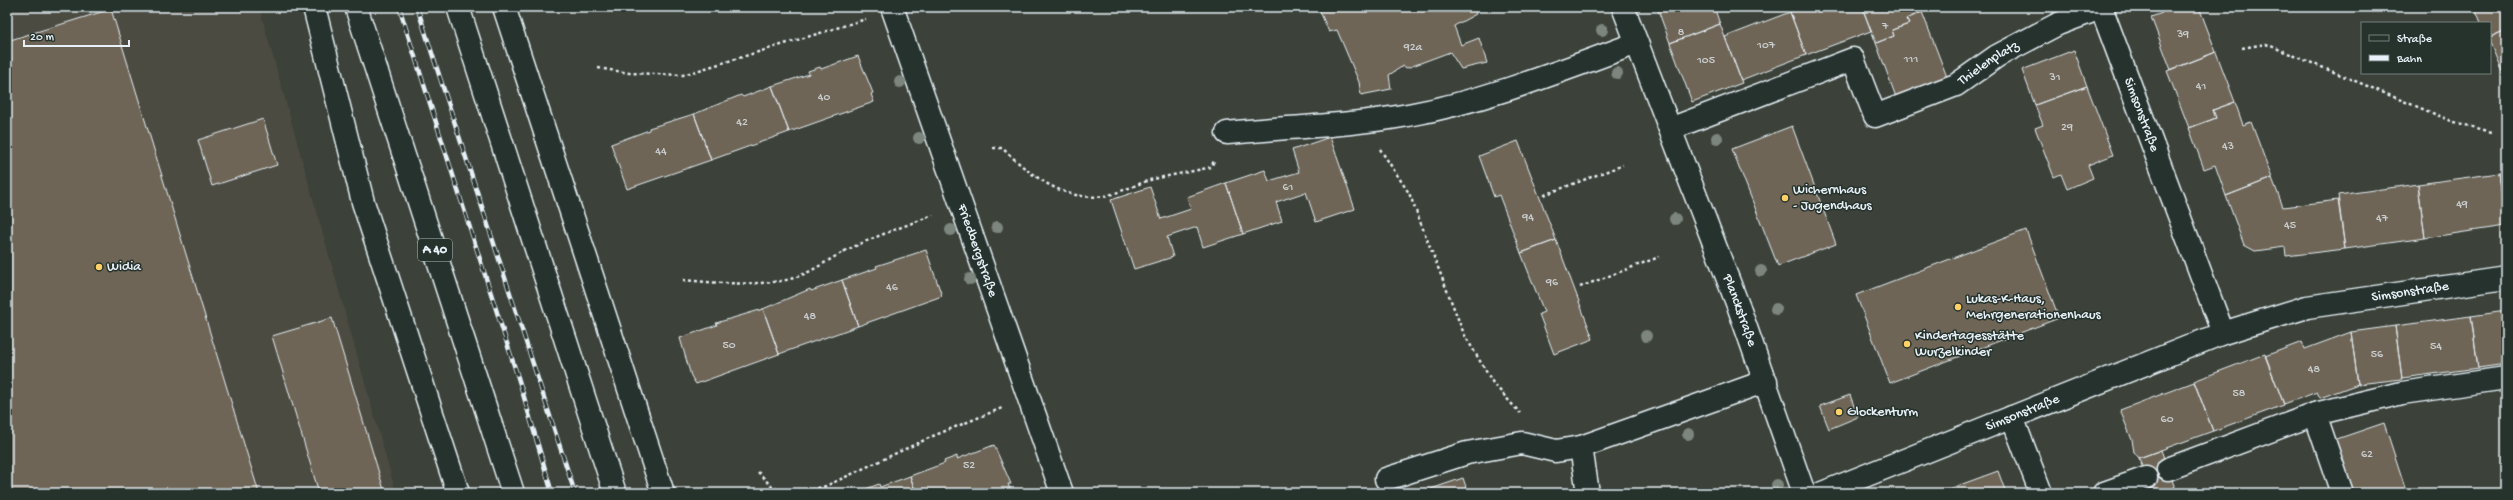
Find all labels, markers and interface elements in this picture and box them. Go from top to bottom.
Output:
house number: 7 [1881,20,1889,34]
scale bar [24,22,129,48]
legend [2361,22,2491,74]
house number: 8 [1678,26,1685,40]
house number: 39 [2176,28,2189,42]
text: 20 m [30,31,55,45]
text: Straße [2397,33,2433,47]
street label: Thielenplatz [1954,37,2023,90]
house number: 107 [1756,39,1776,53]
house number: 92a [1403,41,1423,55]
house number: 111 [1903,53,1918,67]
text: Bahn [2396,53,2422,67]
house number: 105 [1696,54,1715,68]
house number: 31 [2048,71,2061,85]
street label: Simsonstraße [2120,75,2163,155]
house number: 41 [2196,80,2206,94]
house number: 40 [818,91,830,105]
house number: 42 [736,116,748,130]
house number: 29 [2061,121,2073,135]
house number: 43 [2222,140,2234,154]
house number: 44 [655,145,667,159]
house number: 61 [1283,181,1294,195]
place label: Wichernhaus - Jugendhaus [1793,182,1873,215]
marker: Wichernhaus - Jugendhaus [1780,193,1790,203]
house number: 49 [2456,198,2468,212]
street label: Friedbergstraße [953,201,1002,300]
house number: 94 [1521,211,1534,225]
house number: 47 [2376,212,2389,226]
house number: 45 [2284,219,2296,233]
road number: A 40 [418,239,452,261]
place label: Widia [107,259,142,276]
marker: Widia [94,262,104,272]
street label: Planckstraße [1718,271,1761,350]
house number: 96 [1545,276,1559,290]
street label: Simsonstraße [2370,278,2451,306]
house number: 46 [886,281,899,295]
place label: Lukas-K-Haus, Mehrgenerationenhaus [1966,291,2102,324]
marker: Lukas-K-Haus, Mehrgenerationenhaus [1953,302,1963,312]
house number: 48 [804,310,817,324]
place label: Kindertagesstätte Wurzelkinder [1915,328,2025,361]
house number: 50 [722,339,736,353]
marker: Kindertagesstätte Wurzelkinder [1902,339,1912,349]
house number: 54 [2430,340,2442,354]
house number: 56 [2371,348,2384,362]
house number: 48 [2308,363,2321,377]
house number: 58 [2233,387,2246,401]
street label: Simsonstraße [1983,390,2063,435]
place label: Glockenturm [1847,404,1918,421]
marker: Glockenturm [1834,407,1844,417]
house number: 60 [2161,413,2174,427]
house number: 62 [2361,448,2373,462]
house number: 52 [963,459,975,473]

